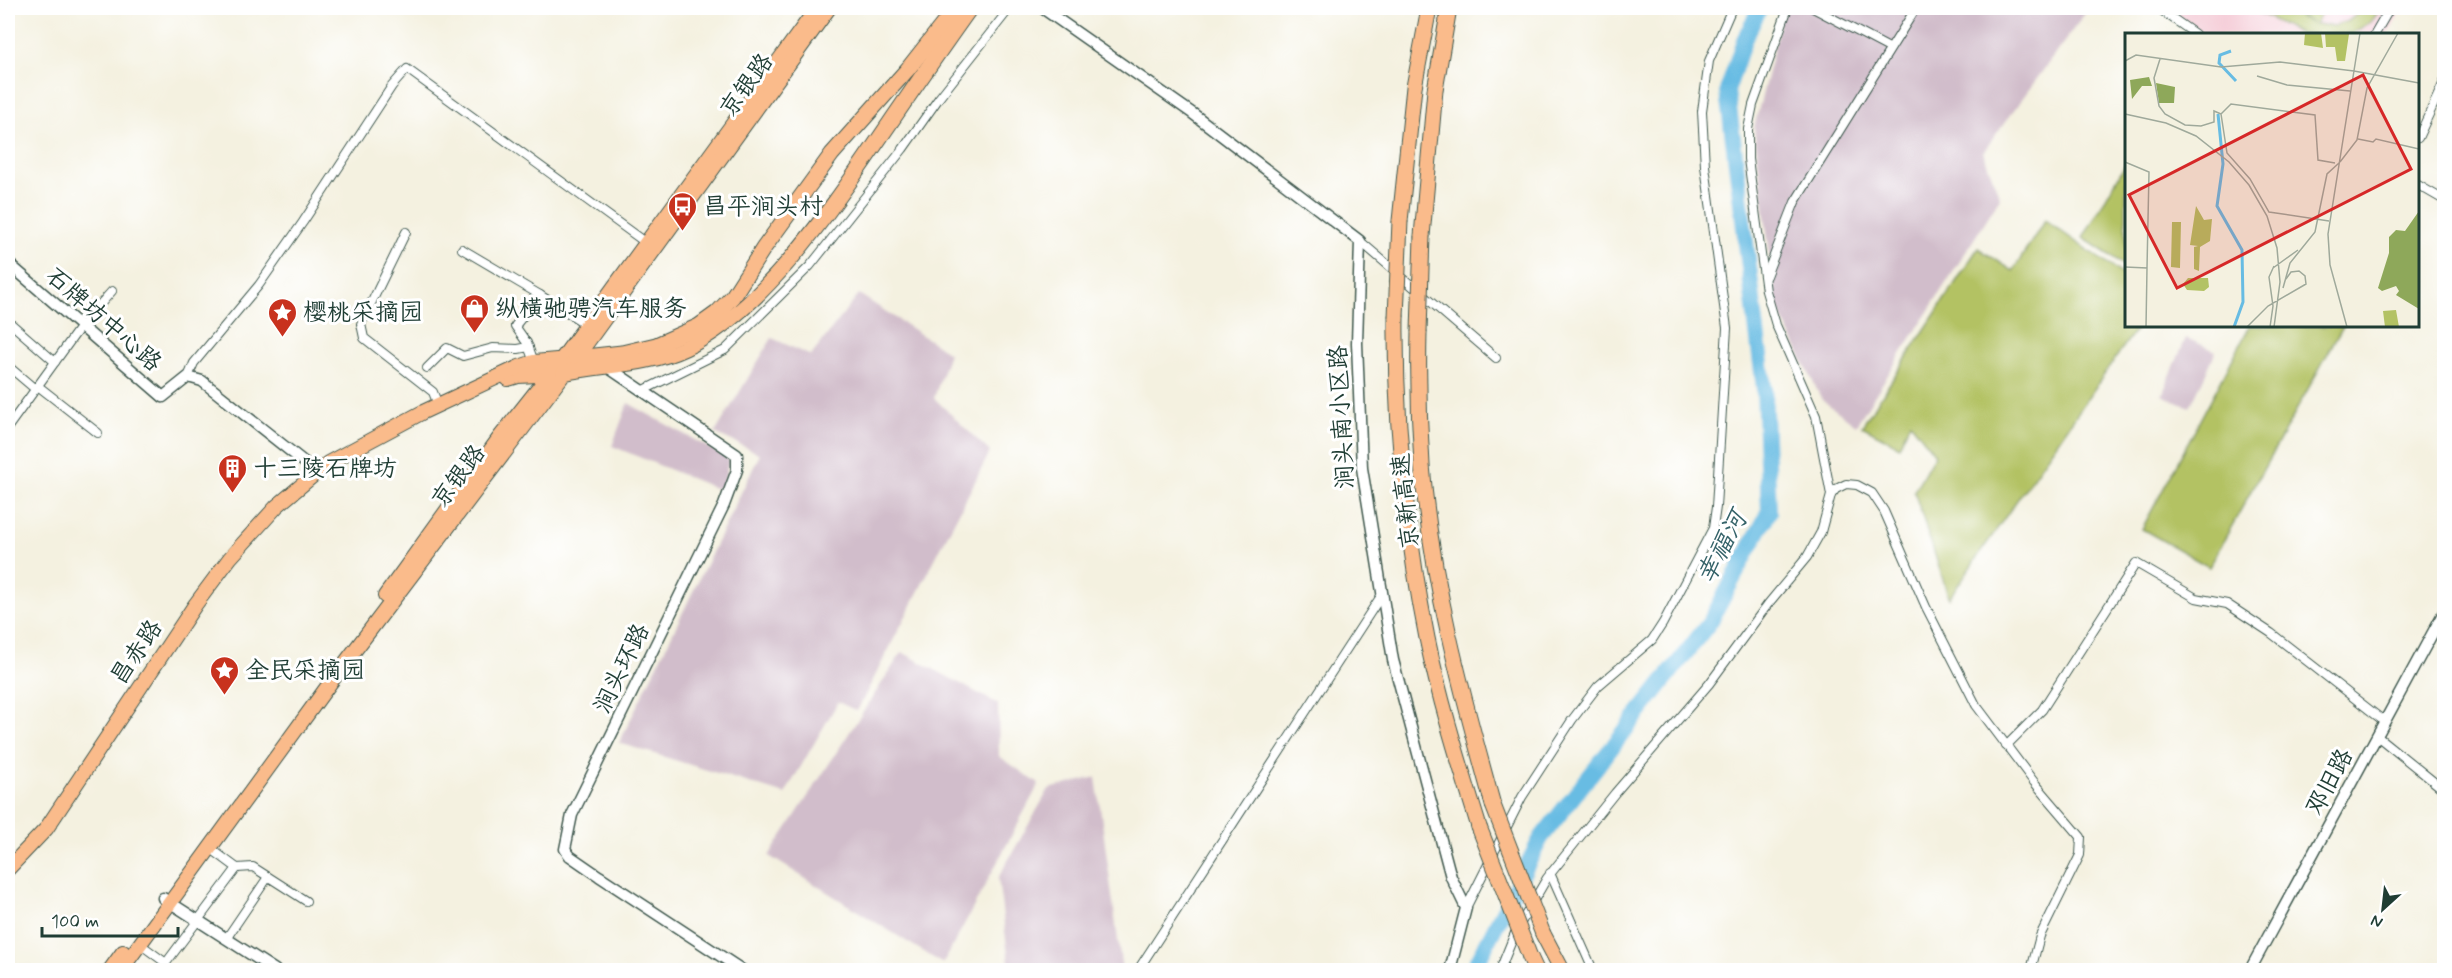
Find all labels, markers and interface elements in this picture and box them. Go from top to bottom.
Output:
inset map [2125,33,2419,327]
street label: 京银路 [714,48,781,124]
bus stop icon: 昌平涧头村 [666,190,698,232]
place label: 昌平涧头村 [703,192,823,223]
street label: 石牌坊中心路 [39,261,168,379]
shop icon: 纵横驰骋汽车服务 [458,292,490,334]
place label: 纵横驰骋汽车服务 [495,294,687,325]
place icon: 樱桃采摘园 [266,296,298,338]
place label: 樱桃采摘园 [303,298,423,329]
street label: 涧头南小区路 [1323,344,1362,490]
street label: 京银路 [425,439,493,515]
street label: 京新高速 [1386,451,1427,550]
building icon: 十三陵石牌坊 [216,452,248,494]
place label: 十三陵石牌坊 [253,454,397,485]
water label: 幸福河 [1689,502,1758,590]
street label: 昌赤路 [104,614,170,691]
street label: 涧头环路 [587,619,657,719]
place icon: 全民采摘园 [208,654,240,696]
place label: 全民采摘园 [245,656,365,687]
street label: 邓旧路 [2300,744,2361,822]
north arrow [2353,879,2413,939]
scale bar [42,900,178,938]
text: N [2367,909,2386,933]
text: 100 m [51,910,99,934]

